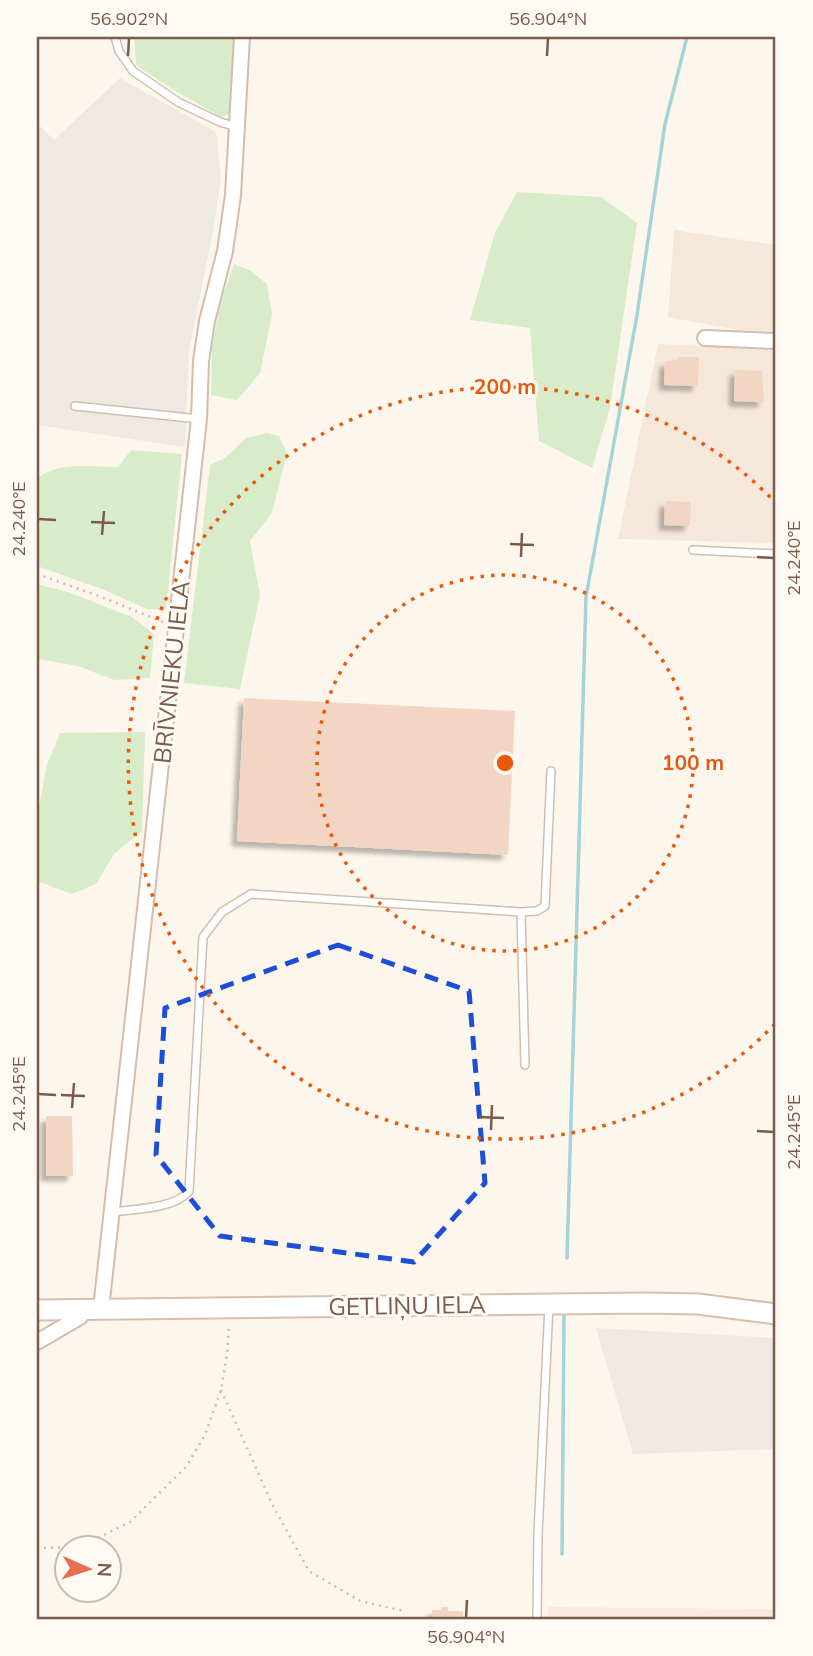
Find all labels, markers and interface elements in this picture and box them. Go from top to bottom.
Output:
text: 56.902°N [90,7,168,30]
text: 56.904°N [509,7,587,30]
text: 200 m [474,373,536,399]
text: 24.240°E [7,481,30,557]
text: 24.240°E [782,520,805,596]
street label: BRĪVNIEKU IELA [146,579,196,765]
text: 100 m [662,749,724,775]
centre of rings [493,751,517,775]
text: 24.245°E [7,1056,30,1132]
text: 24.245°E [782,1094,805,1170]
street label: GETLIŅU IELA [328,1289,486,1322]
north arrow [52,1534,122,1604]
text: N [93,1562,117,1578]
text: 56.904°N [427,1625,505,1648]

